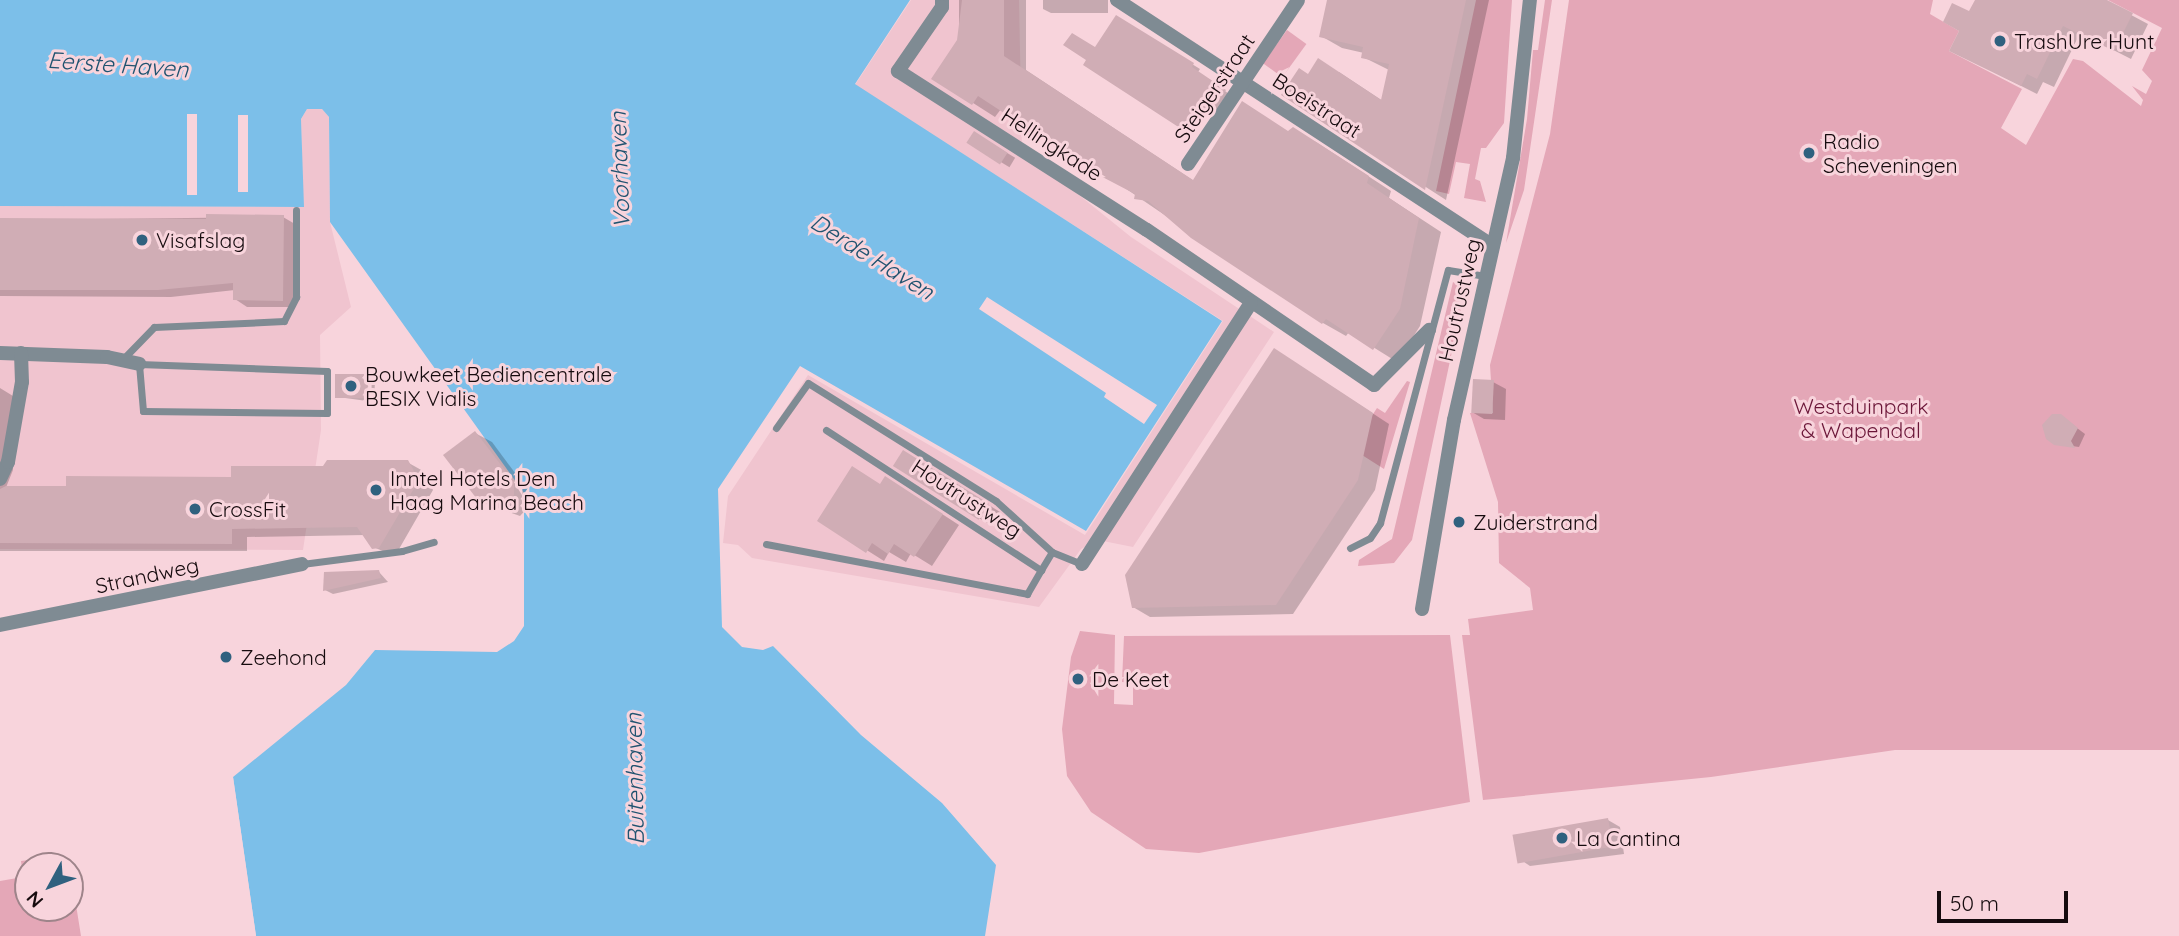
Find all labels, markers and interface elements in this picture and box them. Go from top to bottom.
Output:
place label: TrashUre Hunt [2014,28,2154,54]
street label: Steigerstraat [1168,29,1260,147]
marker: TrashUre Hunt [1992,33,2008,49]
water label: Eerste Haven [47,46,189,84]
street label: Boeistraat [1268,67,1366,143]
street label: Hellingkade [997,102,1107,186]
water label: Voorhaven [604,111,636,229]
place label: Radio Scheveningen [1823,128,1958,178]
marker: Radio Scheveningen [1801,145,1817,161]
water label: Derde Haven [805,208,939,306]
place label: Visafslag [156,227,245,253]
marker: Visafslag [134,232,150,248]
street label: Houtrustweg [1433,236,1485,364]
place label: Bouwkeet Bediencentrale BESIX Vialis [365,361,612,411]
marker: Bouwkeet Bediencentrale BESIX Vialis [343,378,359,394]
park label: Westduinpark & Wapendal [1793,393,1929,443]
street label: Houtrustweg [908,453,1026,543]
place label: Inntel Hotels Den Haag Marina Beach [390,465,584,515]
marker: Inntel Hotels Den Haag Marina Beach [368,482,384,498]
place label: CrossFit [209,496,286,522]
marker: CrossFit [187,501,203,517]
place label: Zuiderstrand [1473,509,1598,535]
marker: Zuiderstrand [1451,514,1467,530]
street label: Strandweg [93,552,201,598]
place label: Zeehond [240,644,327,670]
marker: Zeehond [218,649,234,665]
place label: De Keet [1092,666,1169,692]
marker: De Keet [1070,671,1086,687]
water label: Buitenhaven [620,713,650,845]
place label: La Cantina [1576,825,1681,851]
marker: La Cantina [1554,830,1570,846]
north arrow [14,852,84,922]
scale bar [1941,876,2072,920]
text: N [21,886,48,913]
text: 50 m [1950,890,1999,916]

